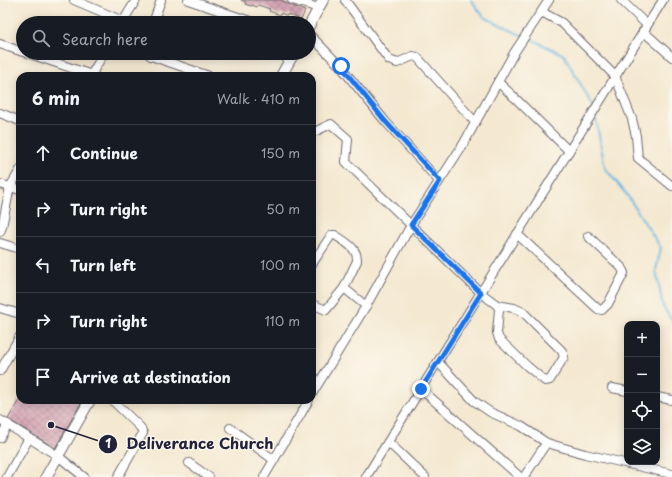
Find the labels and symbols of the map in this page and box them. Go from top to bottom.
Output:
route start [332,57,350,75]
route end [412,380,430,398]
callout: Deliverance Church [98,430,281,457]
text: Deliverance Church [126,431,274,454]
text: 1 [105,434,111,452]

